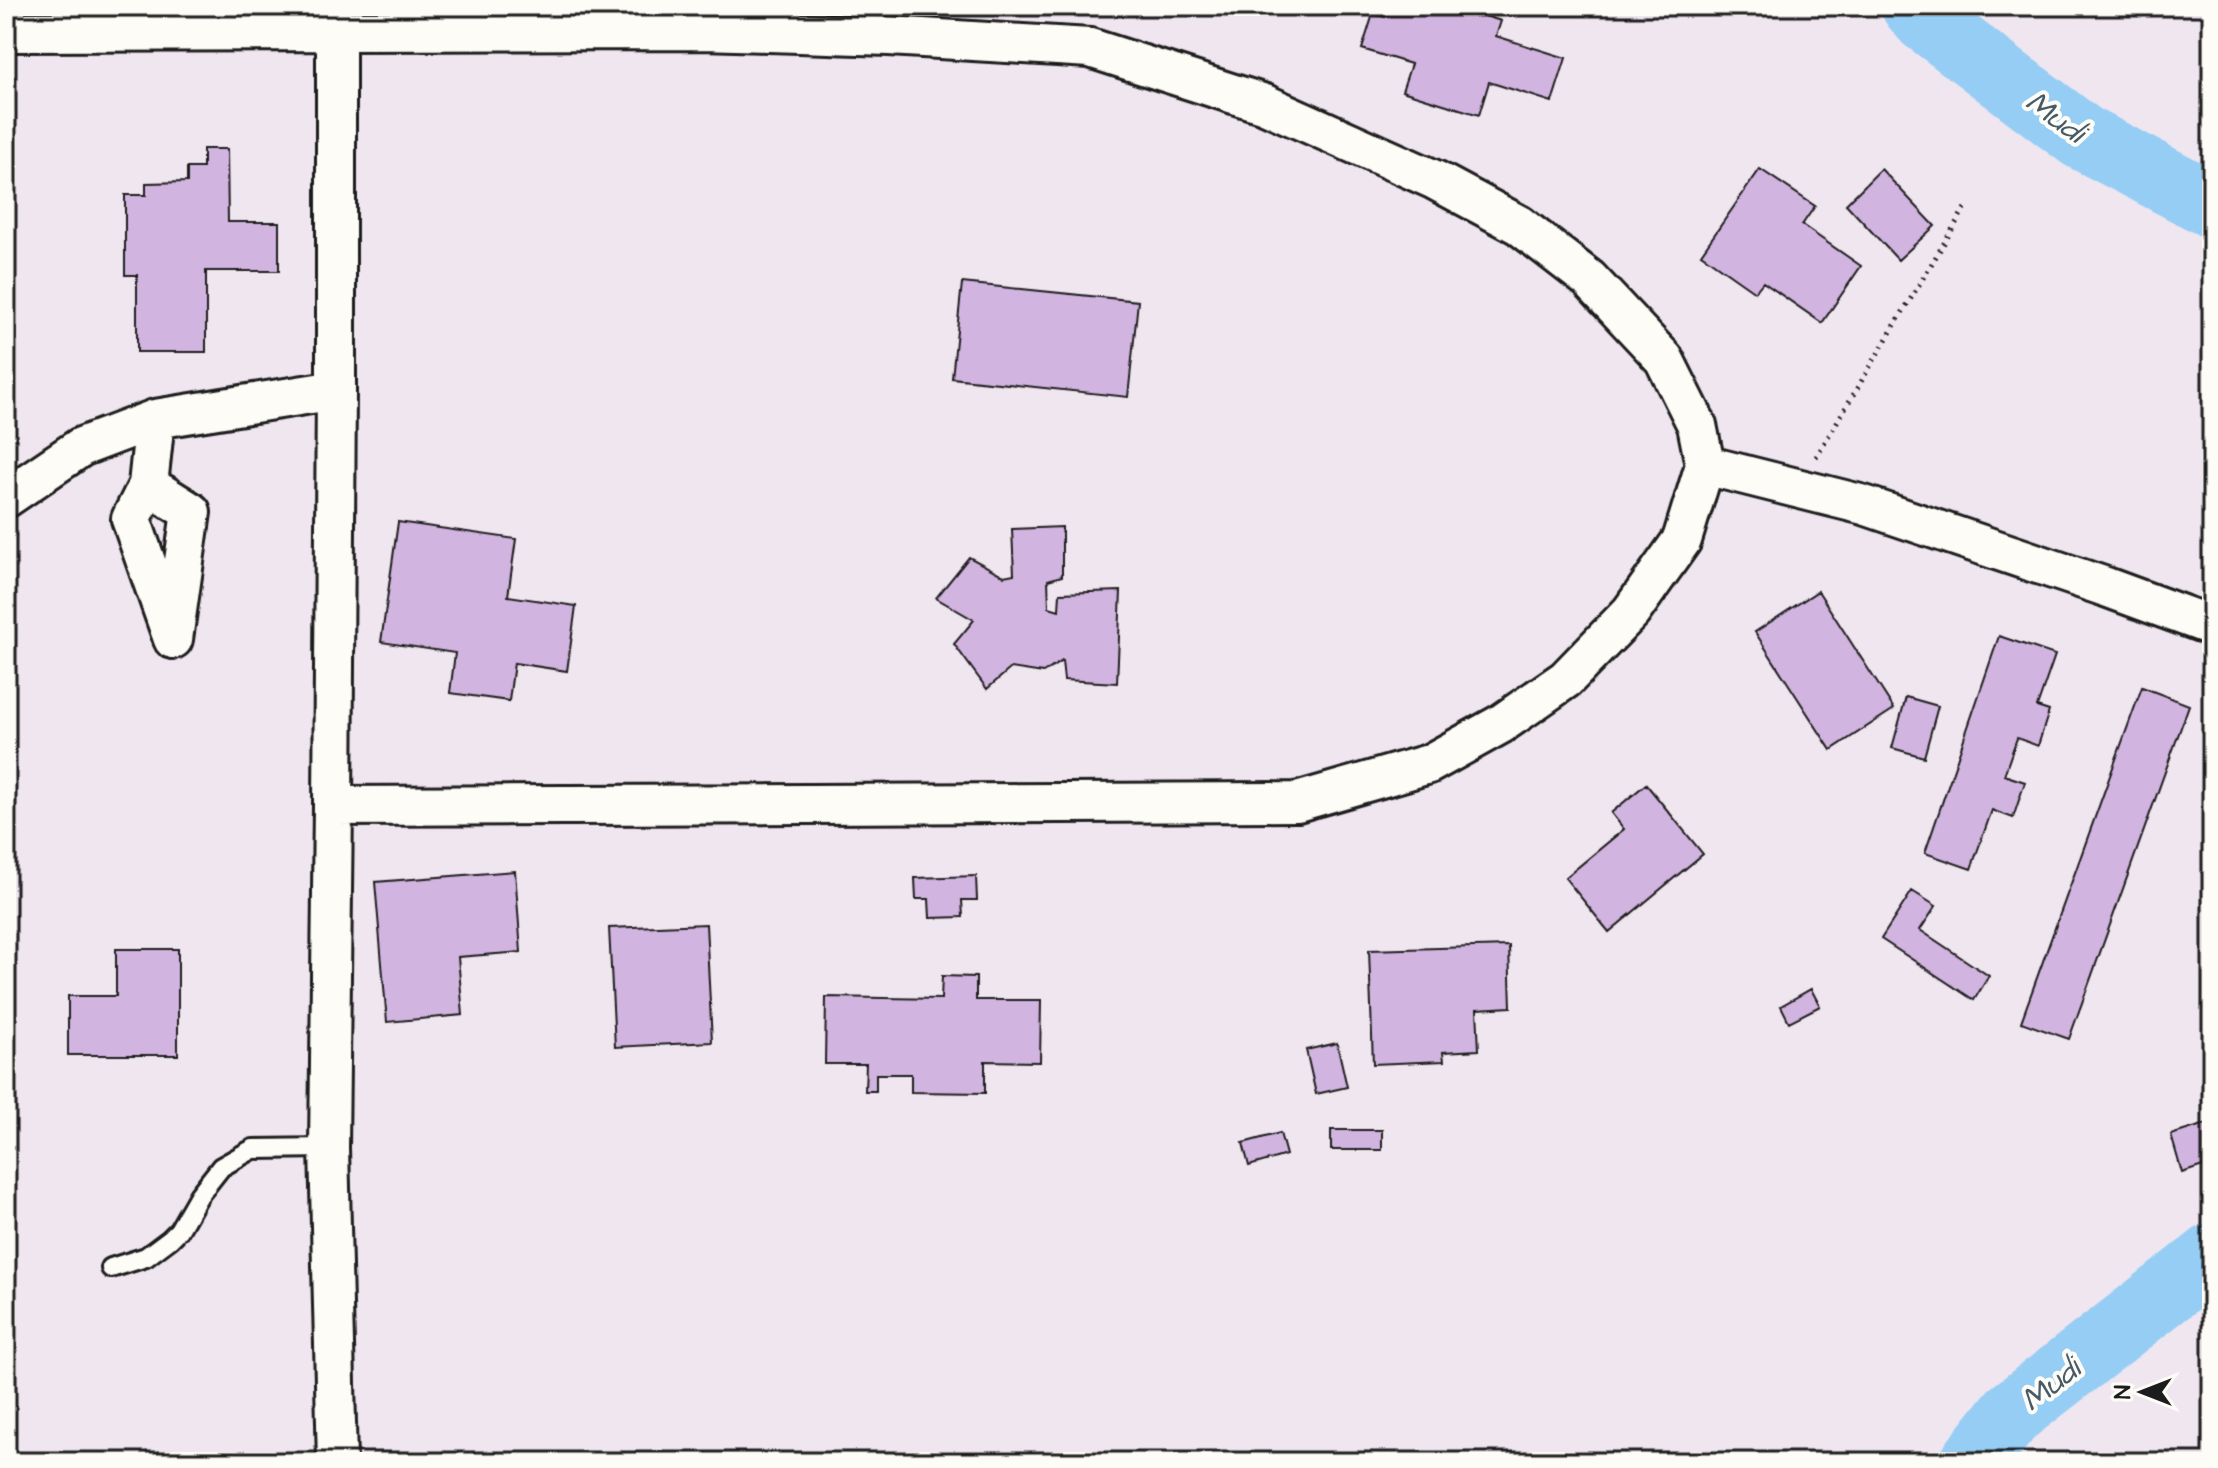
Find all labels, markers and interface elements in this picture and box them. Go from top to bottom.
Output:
water label: Mudi [2016,80,2098,157]
water label: Mudi [2012,1345,2093,1423]
north arrow [2102,1352,2182,1432]
text: N [2108,1385,2139,1399]

